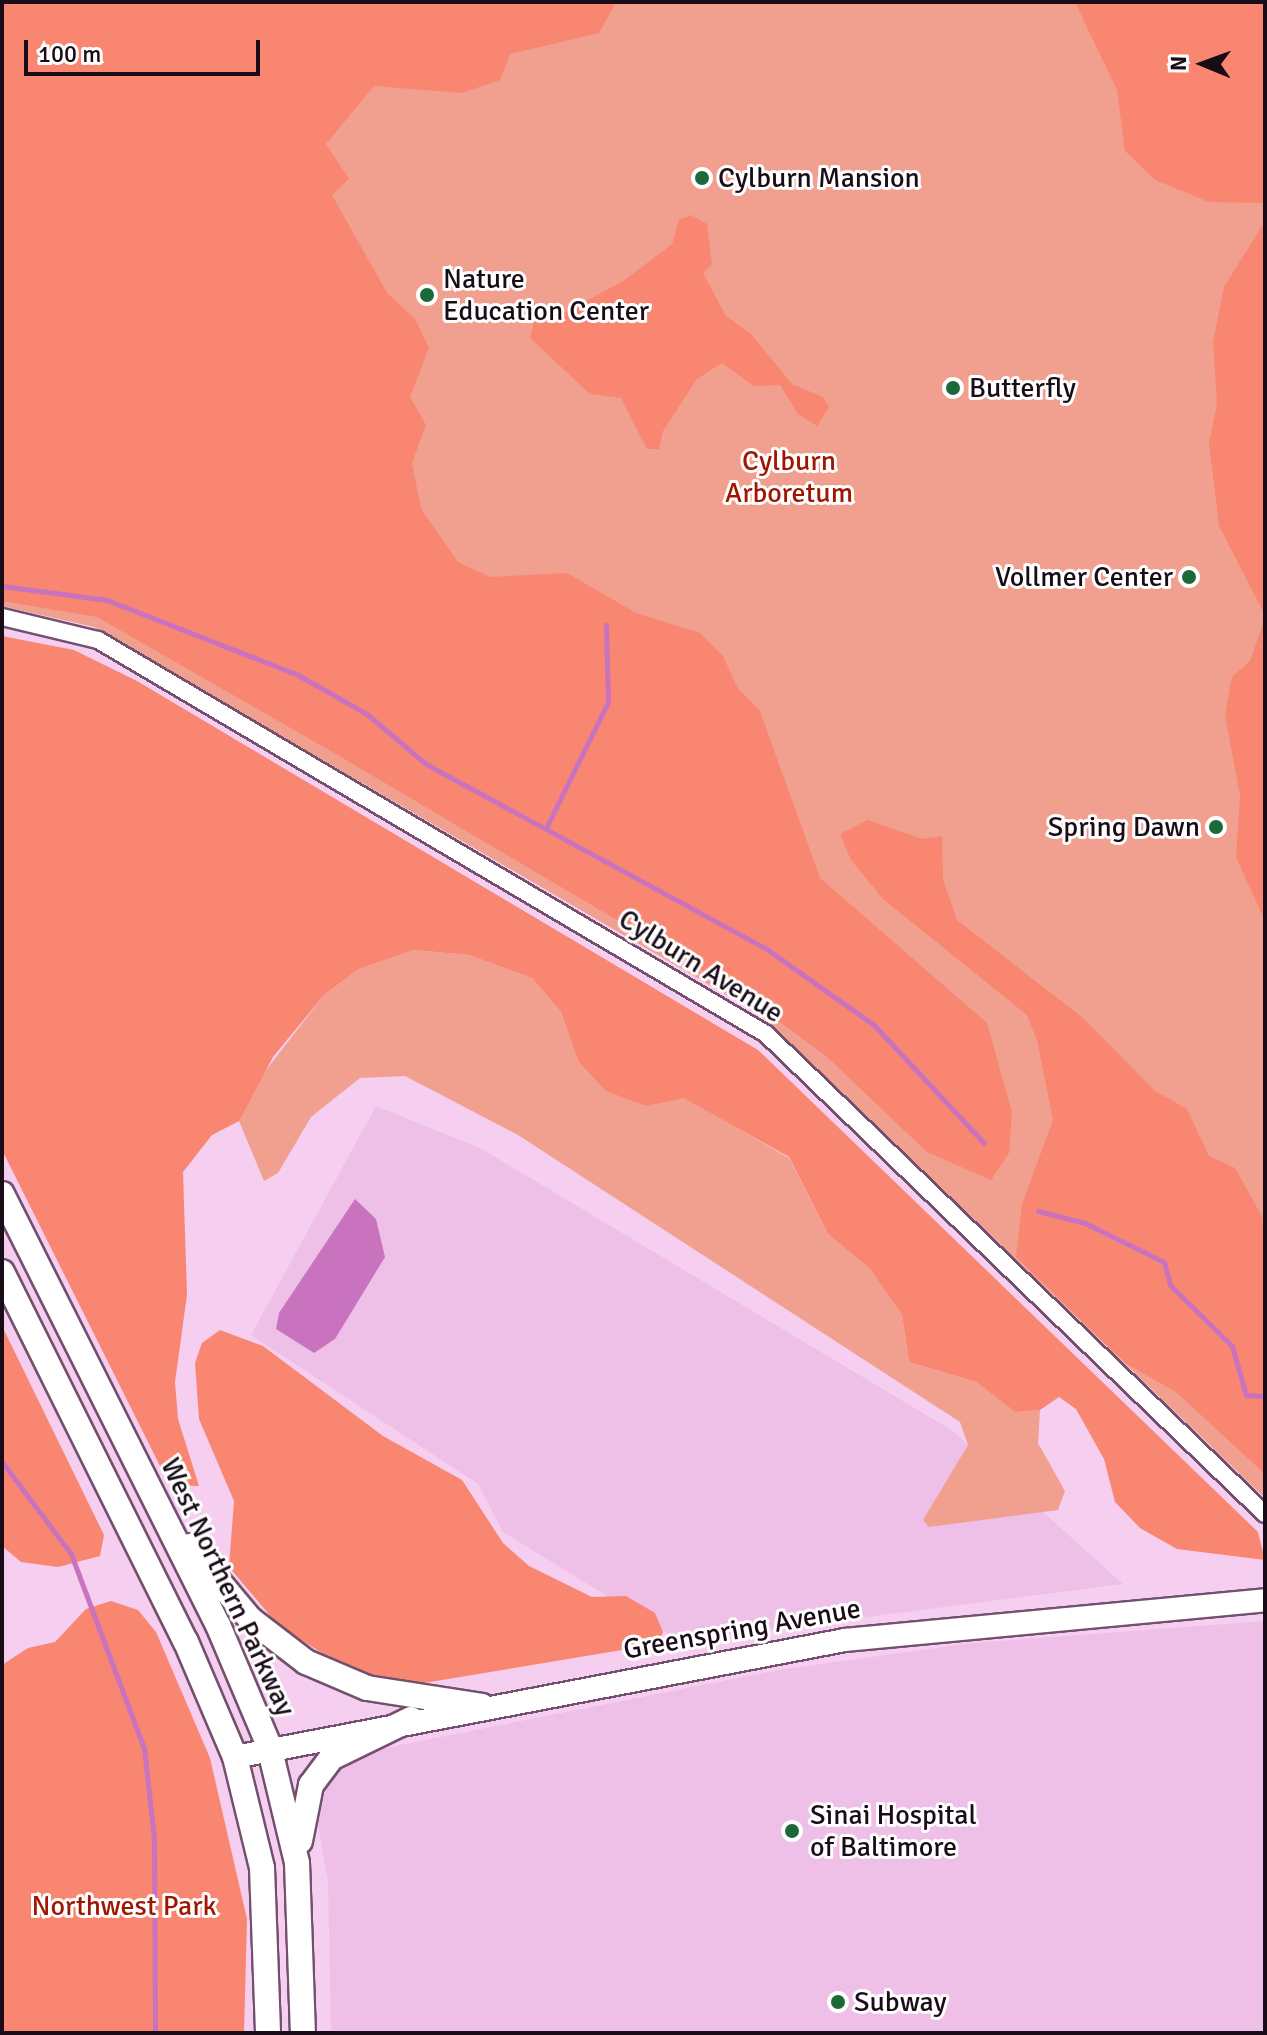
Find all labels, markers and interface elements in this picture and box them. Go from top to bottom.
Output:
scale bar [28,24,264,74]
north arrow [1163,24,1243,104]
text: 100 m [38,39,101,69]
text: N [1165,56,1192,71]
place label: Cylburn Mansion [718,161,920,195]
marker: Cylburn Mansion [693,169,711,187]
place label: Nature Education Center [443,262,649,328]
marker: Nature Education Center [418,286,436,304]
place label: Butterfly [969,371,1076,405]
marker: Butterfly [944,379,962,397]
park label: Cylburn Arboretum [725,444,853,510]
place label: Vollmer Center [995,560,1173,594]
marker: Vollmer Center [1180,568,1198,586]
place label: Spring Dawn [1048,810,1200,844]
marker: Spring Dawn [1207,818,1225,836]
street label: Cylburn Avenue [613,902,789,1030]
street label: West Northern Parkway [153,1453,303,1721]
street label: Greenspring Avenue [621,1592,863,1666]
place label: Sinai Hospital of Baltimore [810,1798,977,1864]
marker: Sinai Hospital of Baltimore [781,1820,803,1842]
park label: Northwest Park [32,1889,216,1923]
place label: Subway [854,1985,947,2019]
marker: Subway [829,1993,847,2011]

